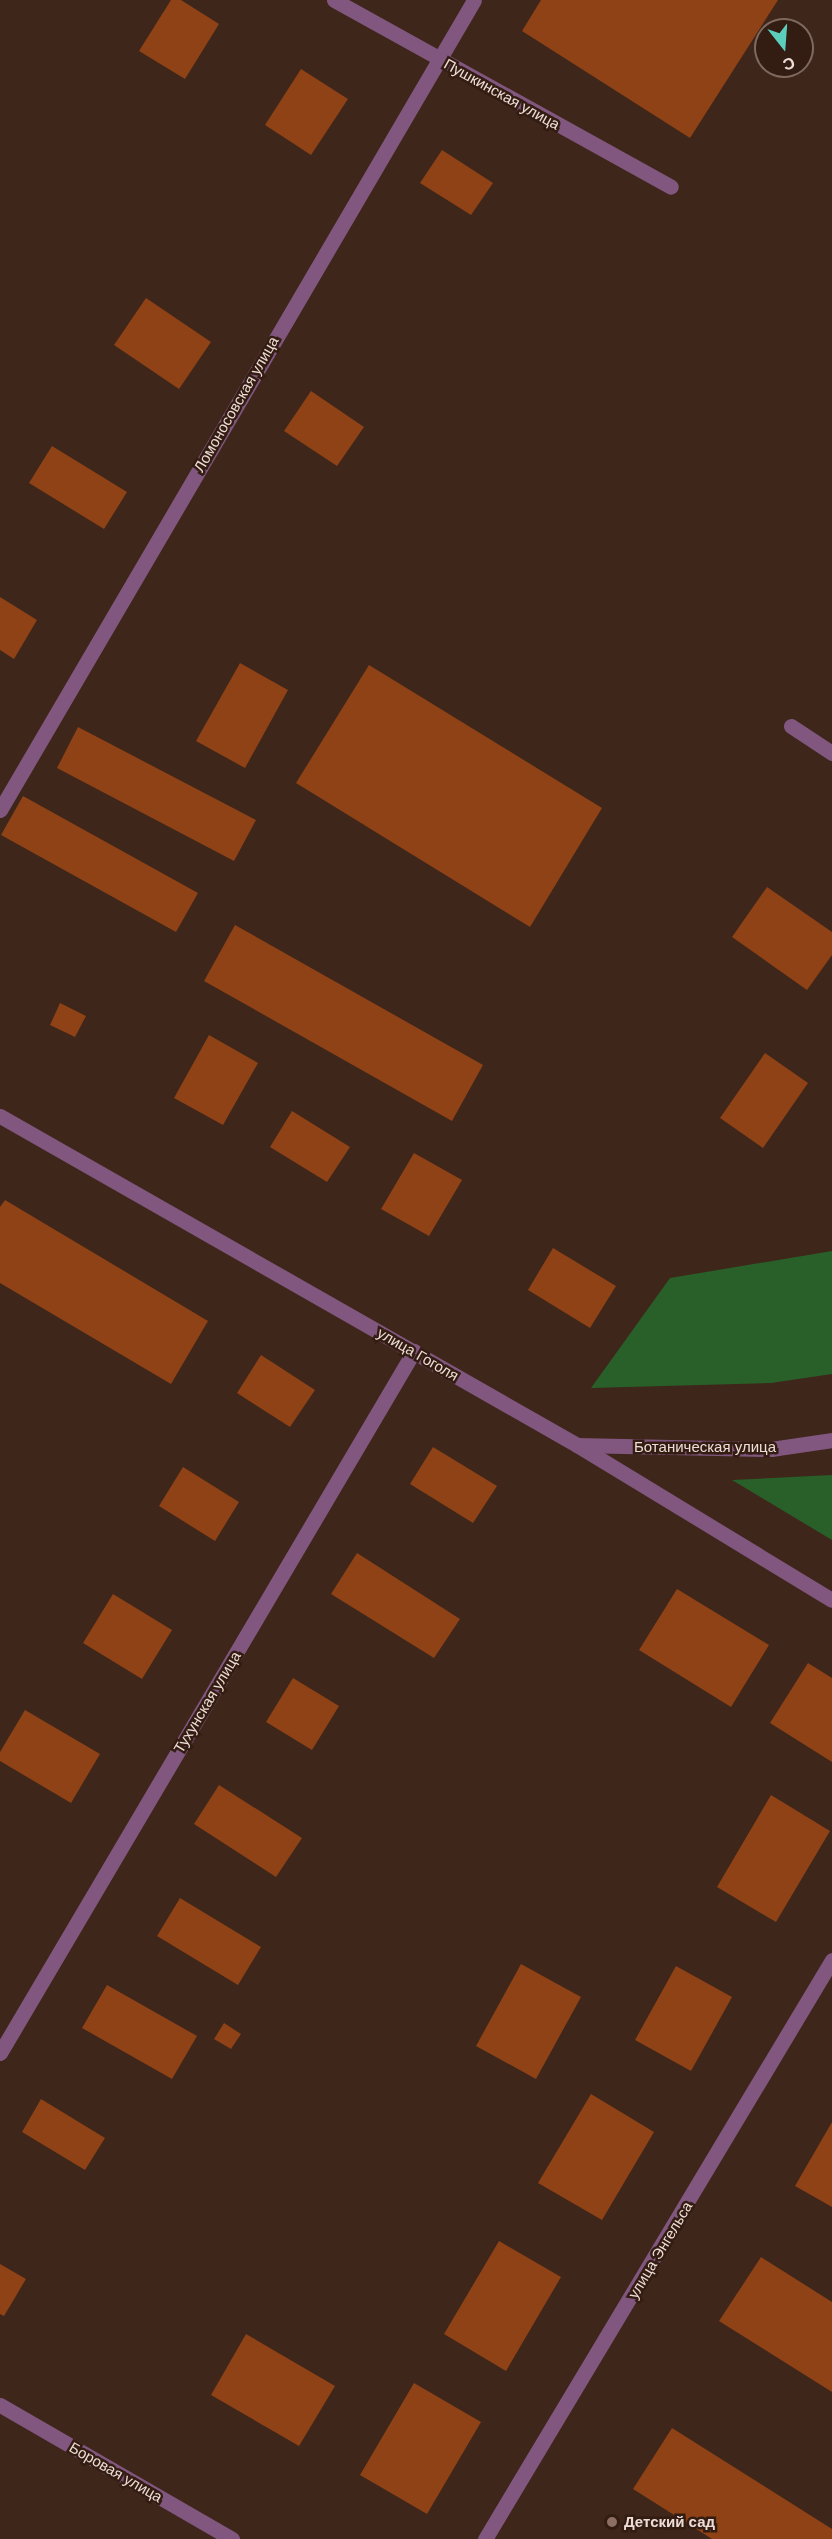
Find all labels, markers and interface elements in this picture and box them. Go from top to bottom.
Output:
north arrow [754,18,814,78]
text: С [781,54,797,74]
street label: Пушкинская улица [441,55,563,133]
street label: Ломоносовская улица [190,333,282,475]
street label: улица Гоголя [374,1323,462,1385]
street label: Ботаническая улица [634,1438,776,1456]
street label: Тухунская улица [170,1648,244,1756]
street label: улица Энгельса [624,2198,696,2302]
street label: Боровая улица [66,2438,166,2506]
place label: Детский сад [624,2513,715,2531]
marker: Детский сад [605,2515,619,2529]

